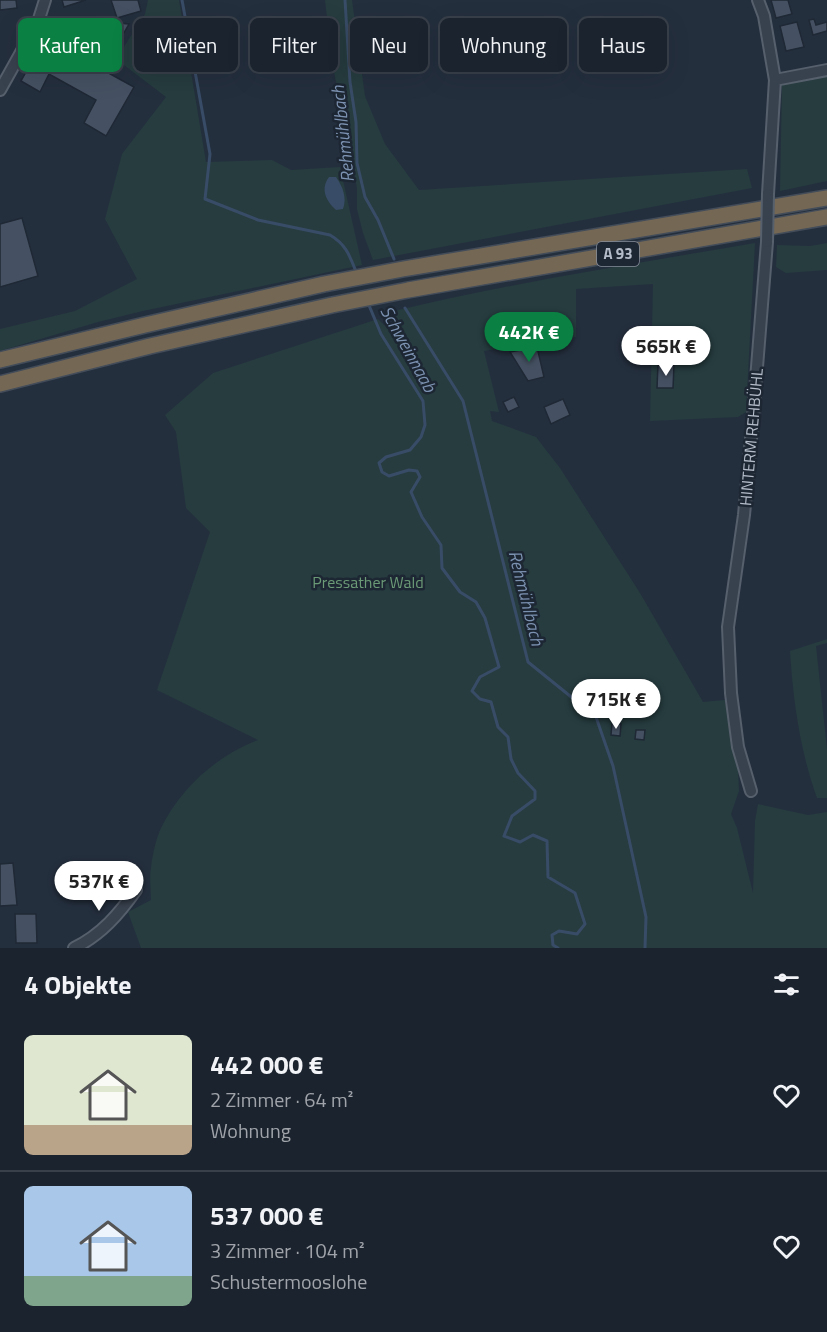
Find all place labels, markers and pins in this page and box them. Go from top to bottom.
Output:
pin: 442K € [480,312,578,363]
pin: 565K € [617,326,715,377]
pin: 715K € [567,679,665,730]
pin: 537K € [50,861,148,912]

